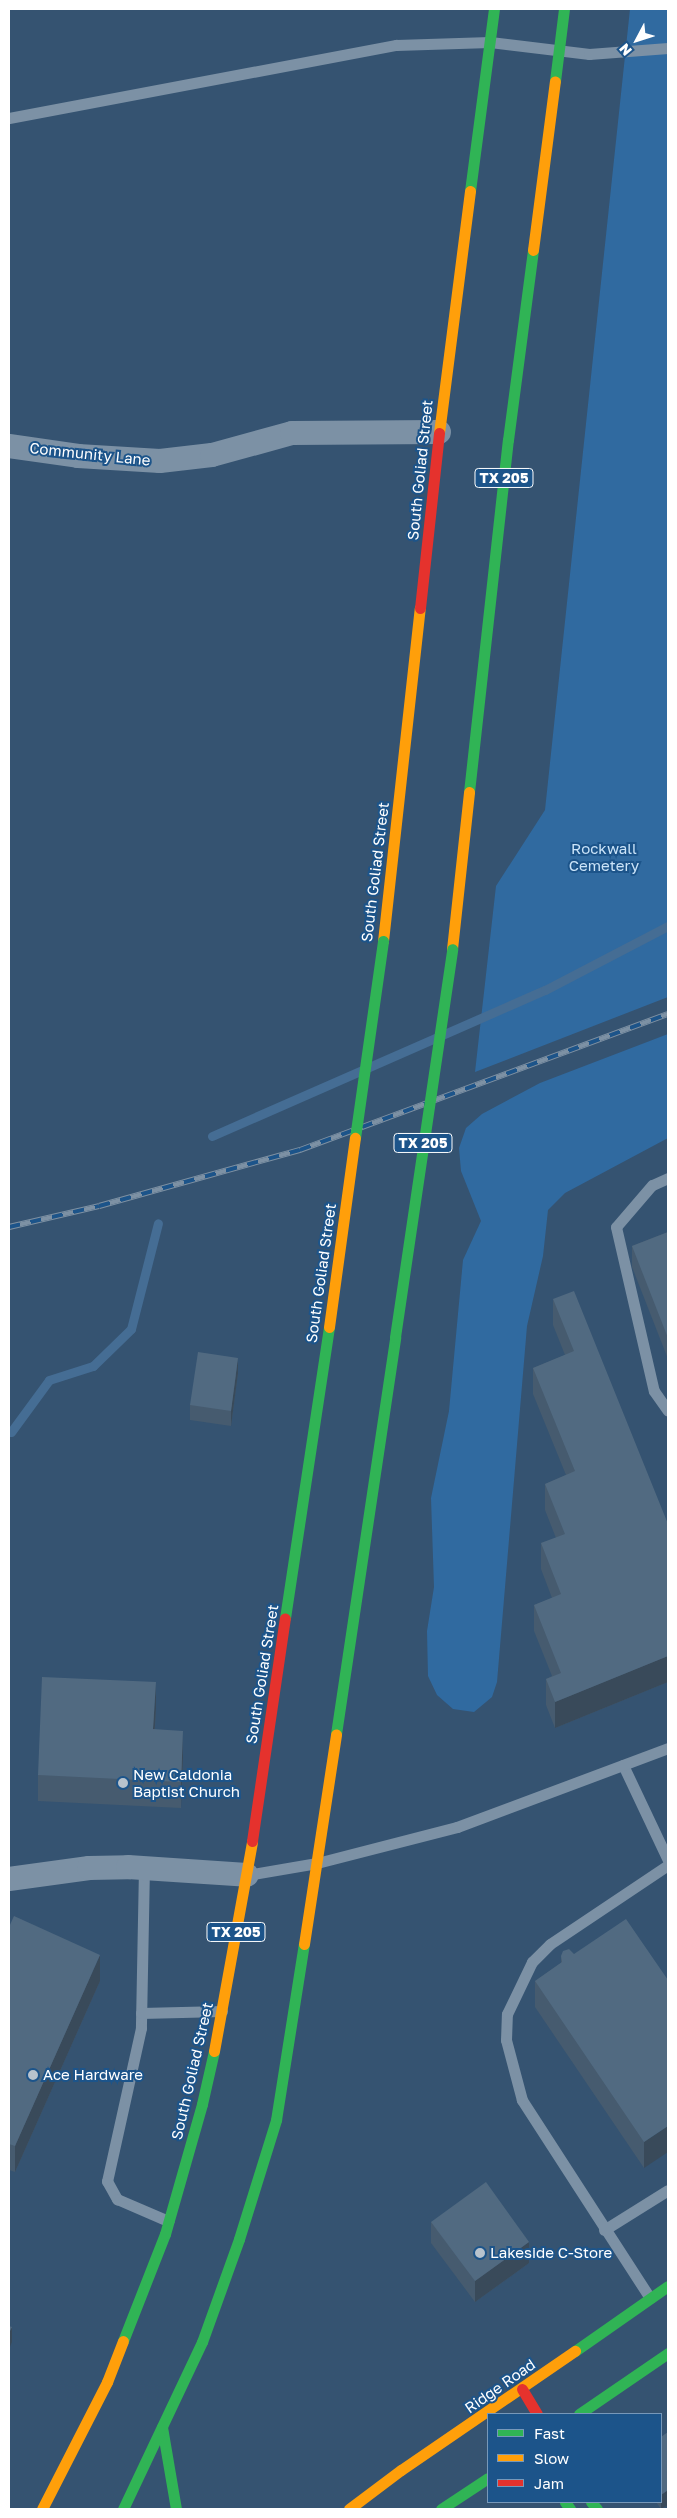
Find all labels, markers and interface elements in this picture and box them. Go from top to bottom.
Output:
north arrow [612,15,662,65]
text: N [615,40,635,60]
street label: South Goliad Street [404,399,436,541]
street label: Community Lane [29,439,151,469]
road number: TX 205 [474,466,534,489]
street label: South Goliad Street [357,801,393,943]
park label: Rockwall Cemetery [569,839,639,874]
road number: TX 205 [393,1132,453,1154]
street label: South Goliad Street [302,1202,340,1344]
street label: South Goliad Street [242,1603,282,1745]
place label: New Caldonia Baptist Church [133,1765,240,1800]
marker: New Caldonia Baptist Church [117,1777,129,1789]
road number: TX 205 [206,1920,266,1944]
street label: South Goliad Street [167,2000,217,2142]
place label: Ace Hardware [43,2066,143,2084]
marker: Ace Hardware [27,2069,39,2081]
place label: Lakeside C-Store [490,2244,612,2262]
marker: Lakeside C-Store [474,2247,486,2259]
street label: Ridge Road [461,2355,539,2417]
legend [487,2413,662,2503]
text: Fast [534,2424,565,2442]
text: Slow [534,2449,569,2467]
text: Jam [534,2474,564,2492]

